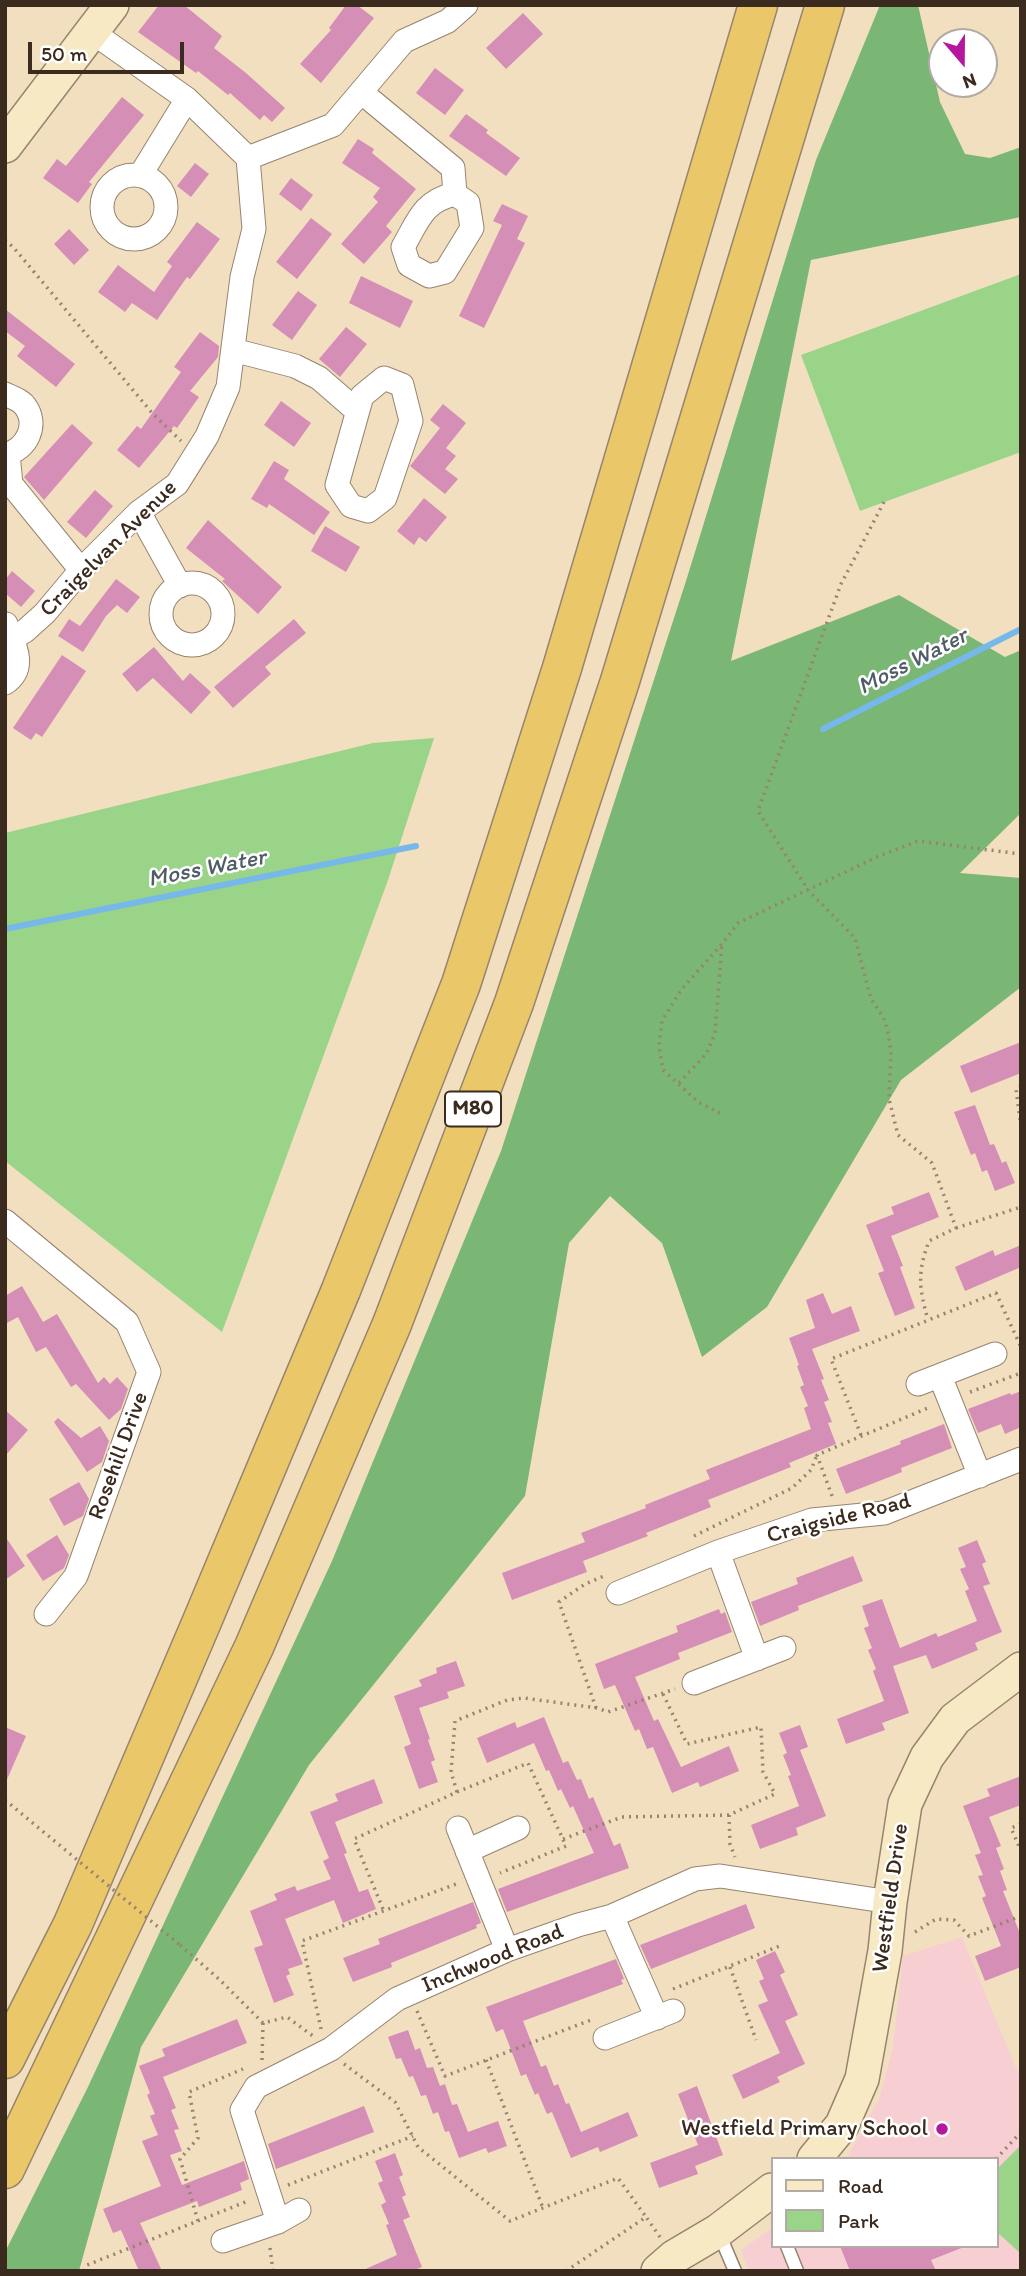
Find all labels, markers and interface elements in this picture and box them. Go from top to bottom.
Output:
scale bar [32,28,187,72]
north arrow [928,28,998,98]
text: 50 m [41,41,87,66]
text: N [960,68,980,94]
street label: Craigelvan Avenue [35,475,183,623]
water label: Moss Water [853,622,973,702]
water label: Moss Water [146,843,268,895]
road number: M80 [445,1092,501,1126]
street label: Rosehill Drive [83,1388,155,1524]
street label: Craigside Road [764,1488,914,1550]
street label: Westfield Drive [867,1822,915,1974]
street label: Inchwood Road [418,1918,568,2000]
place label: Westfield Primary School [681,2115,928,2143]
marker: Westfield Primary School [934,2121,950,2137]
legend [771,2157,998,2248]
text: Road [838,2173,883,2198]
text: Park [838,2208,879,2233]

